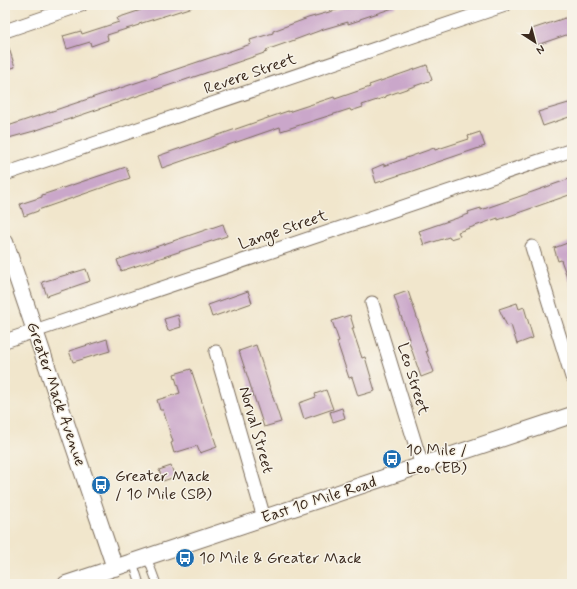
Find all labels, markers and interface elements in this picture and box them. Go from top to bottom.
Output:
north arrow [515,22,555,62]
text: N [533,41,547,57]
street label: Revere Street [201,48,300,100]
street label: Lange Street [236,205,331,256]
street label: Greater Mack Avenue [21,319,91,469]
street label: Leo Street [392,340,434,418]
street label: Norval Street [234,384,278,476]
place label: 10 Mile / Leo (EB) [406,440,467,479]
bus stop icon: 10 Mile / Leo (EB) [381,448,403,470]
place label: Greater Mack / 10 Mile (SB) [115,466,212,505]
street label: East 10 Mile Road [259,472,379,528]
bus stop icon: Greater Mack / 10 Mile (SB) [90,474,112,496]
bus stop icon: 10 Mile & Greater Mack [174,547,196,569]
place label: 10 Mile & Greater Mack [199,548,361,569]

